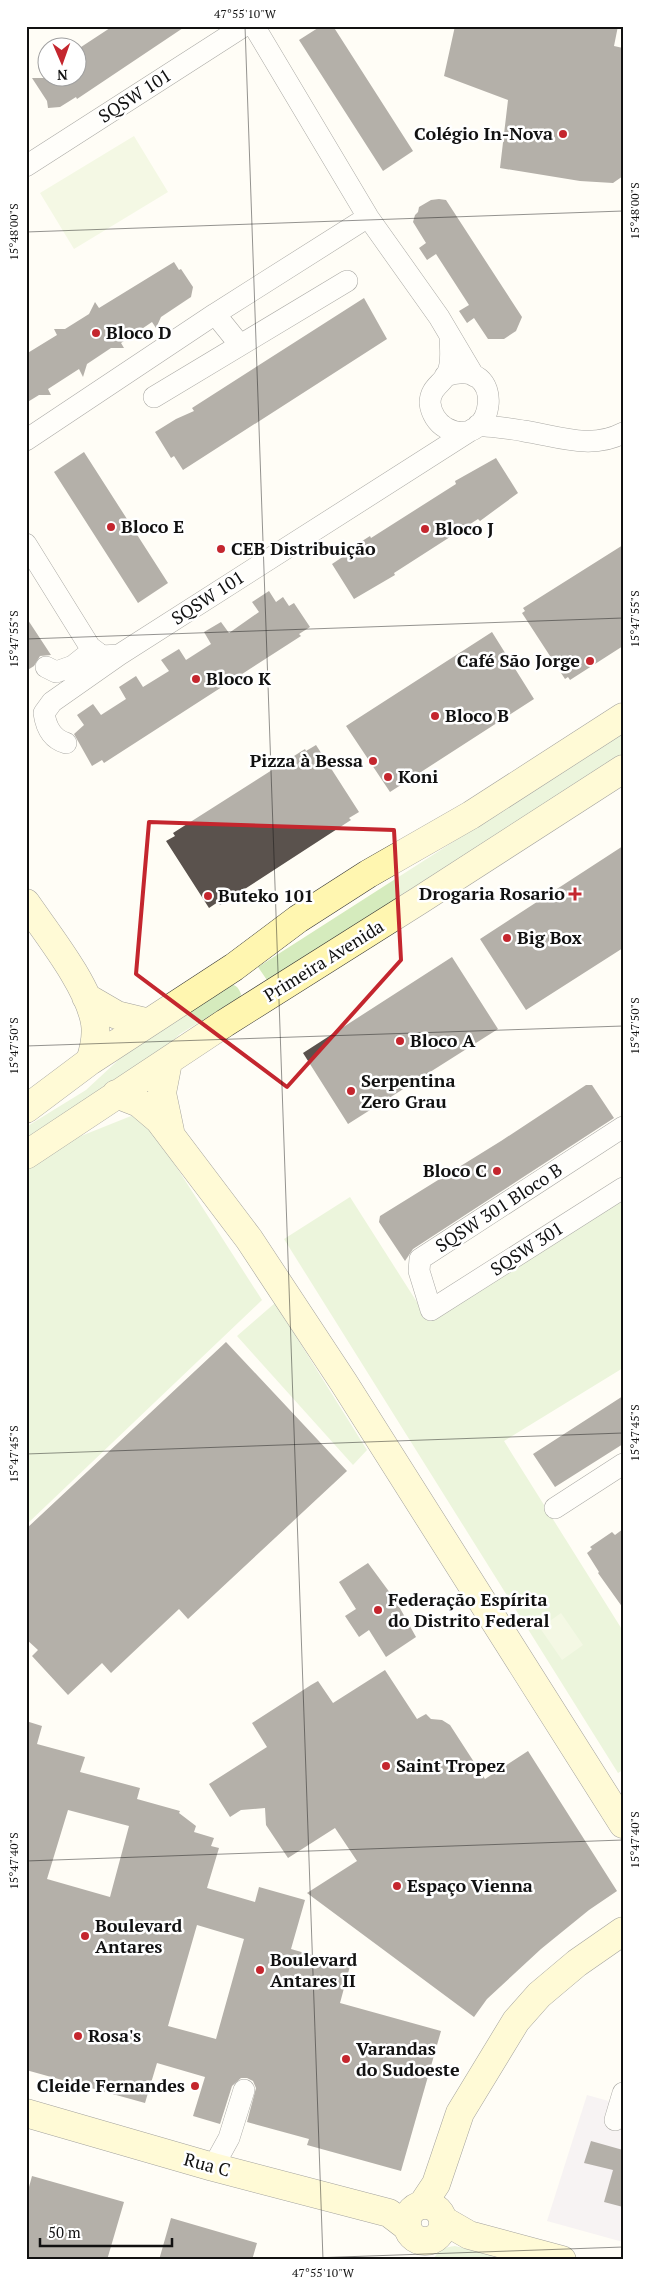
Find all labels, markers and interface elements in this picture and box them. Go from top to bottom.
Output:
text: 47°55'10"W [214,6,277,21]
north arrow [38,38,88,88]
street label: SQSW 101 [93,63,176,128]
text: N [56,66,68,85]
place label: Colégio In-Nova [414,121,553,145]
marker: Colégio In-Nova [557,128,569,140]
text: 15°48'00"S [627,182,642,240]
text: 15°48'00"S [6,203,21,261]
place label: Bloco D [106,320,172,344]
marker: Bloco D [90,327,102,339]
place label: Bloco E [121,514,184,538]
place label: Bloco J [435,516,494,540]
marker: Bloco E [105,521,117,533]
marker: Bloco J [419,523,431,535]
place label: CEB Distribuição [231,536,376,560]
marker: CEB Distribuição [215,543,227,555]
street label: SQSW 101 [166,565,249,630]
text: 15°47'55"S [627,590,642,648]
text: 15°47'55"S [6,610,21,668]
place label: Café São Jorge [457,648,580,672]
marker: Café São Jorge [584,655,596,667]
place label: Bloco K [206,666,271,690]
marker: Bloco K [190,673,202,685]
place label: Bloco B [445,703,509,727]
marker: Bloco B [429,710,441,722]
place label: Pizza à Bessa [250,748,363,772]
marker: Pizza à Bessa [367,755,379,767]
place label: Koni [398,764,438,788]
marker: Koni [382,771,394,783]
place label: Drogaria Rosario [419,881,565,905]
place label: Buteko 101 [218,883,314,907]
marker: Drogaria Rosario [569,888,581,900]
marker: Buteko 101 [202,890,214,902]
street label: Primeira Avenida [259,914,388,1007]
place label: Big Box [517,925,582,949]
marker: Big Box [501,932,513,944]
text: 15°47'50"S [627,997,642,1055]
text: 15°47'50"S [6,1017,21,1075]
place label: Bloco A [410,1028,476,1052]
marker: Bloco A [394,1035,406,1047]
place label: Serpentina Zero Grau [361,1068,455,1113]
marker: Serpentina Zero Grau [345,1085,357,1097]
place label: Bloco C [423,1158,487,1182]
street label: SQSW 301 Bloco B [432,1159,566,1257]
marker: Bloco C [491,1165,503,1177]
street label: SQSW 301 [486,1217,568,1281]
text: 15°47'45"S [627,1404,642,1462]
text: 15°47'45"S [6,1425,21,1483]
place label: Federação Espírita do Distrito Federal [388,1587,550,1632]
marker: Federação Espírita do Distrito Federal [372,1604,384,1616]
place label: Saint Tropez [396,1753,505,1777]
marker: Saint Tropez [380,1760,392,1772]
text: 15°47'40"S [627,1811,642,1869]
text: 15°47'40"S [6,1832,21,1890]
place label: Espaço Vienna [407,1873,533,1897]
marker: Espaço Vienna [391,1880,403,1892]
place label: Boulevard Antares [95,1913,182,1958]
marker: Boulevard Antares [79,1930,91,1942]
place label: Boulevard Antares II [270,1947,357,1992]
marker: Boulevard Antares II [254,1964,266,1976]
place label: Rosa's [88,2023,141,2047]
marker: Rosa's [72,2030,84,2042]
place label: Varandas do Sudoeste [356,2036,460,2081]
marker: Varandas do Sudoeste [340,2053,352,2065]
place label: Cleide Fernandes [37,2073,185,2097]
marker: Cleide Fernandes [189,2080,201,2092]
street label: Rua C [182,2146,233,2182]
scale bar [40,2216,172,2248]
text: 50 m [48,2222,81,2242]
text: 47°55'10"W [292,2265,355,2280]

